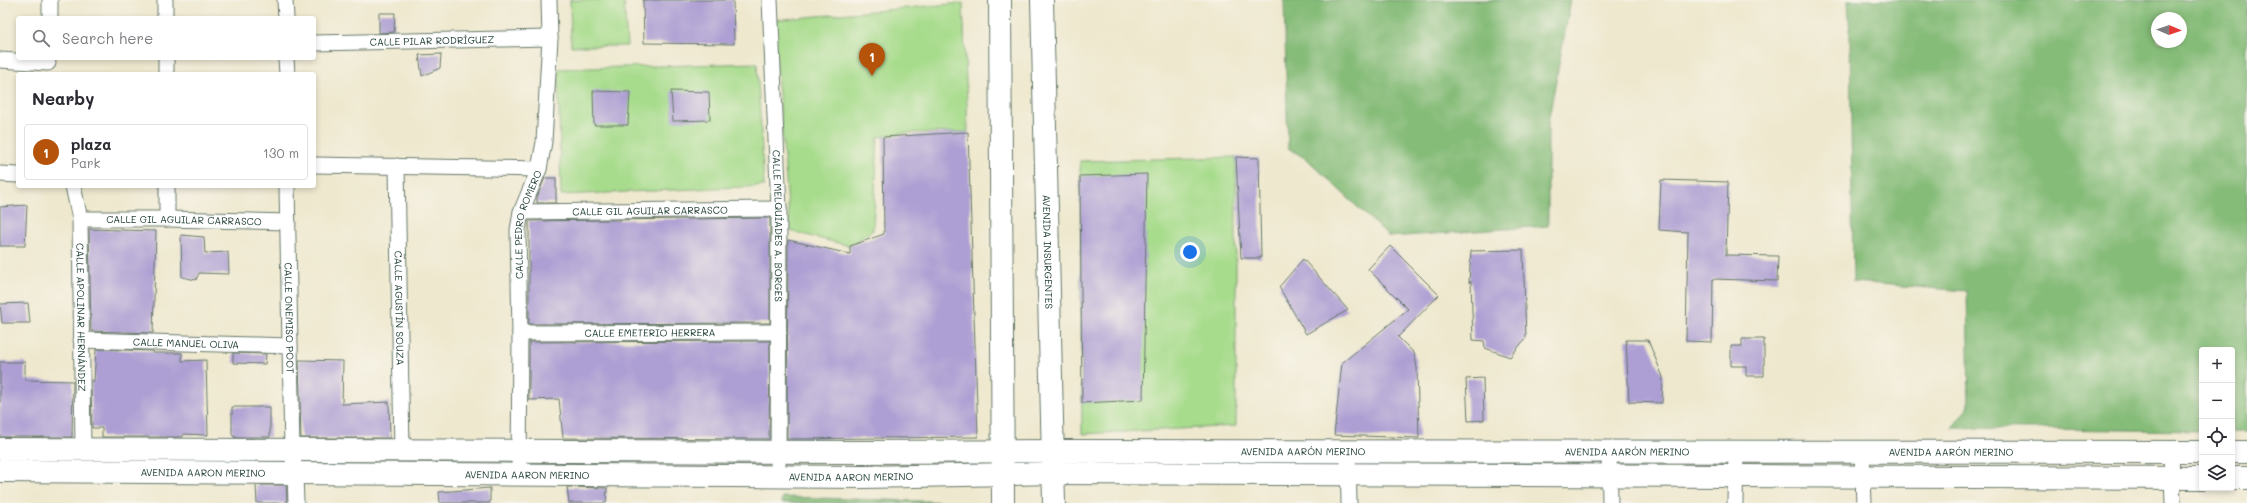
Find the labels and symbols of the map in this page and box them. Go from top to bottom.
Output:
north arrow [2151,12,2187,48]
street label: CALLE PILAR RODRÍGUEZ [370,32,495,49]
pin: 1 [859,43,885,76]
street label: CALLE MELQUÍADES A. BORGES [769,149,786,302]
street label: CALLE PEDRO ROMERO [511,168,545,279]
street label: AVENIDA INSURGENTES [1040,195,1056,310]
street label: CALLE GIL AGUILAR CARRASCO [572,203,728,218]
street label: CALLE GIL AGUILAR CARRASCO [106,212,262,228]
your location [1180,242,1200,262]
street label: CALLE APOLINAR HERNÁNDEZ [73,243,89,392]
street label: CALLE AGUSTÍN SOUZA [391,251,407,365]
street label: CALLE ONEMISO POOT [281,262,298,374]
street label: CALLE EMETERIO HERRERA [584,325,716,340]
street label: CALLE MANUEL OLIVA [133,334,239,352]
street label: AVENIDA AARÓN MERINO [1240,444,1366,458]
street label: AVENIDA AARÓN MERINO [1564,444,1690,459]
street label: AVENIDA AARÓN MERINO [1888,445,2014,459]
street label: AVENIDA AARON MERINO [140,465,266,480]
street label: AVENIDA AARON MERINO [464,467,590,482]
street label: AVENIDA AARON MERINO [788,469,914,484]

